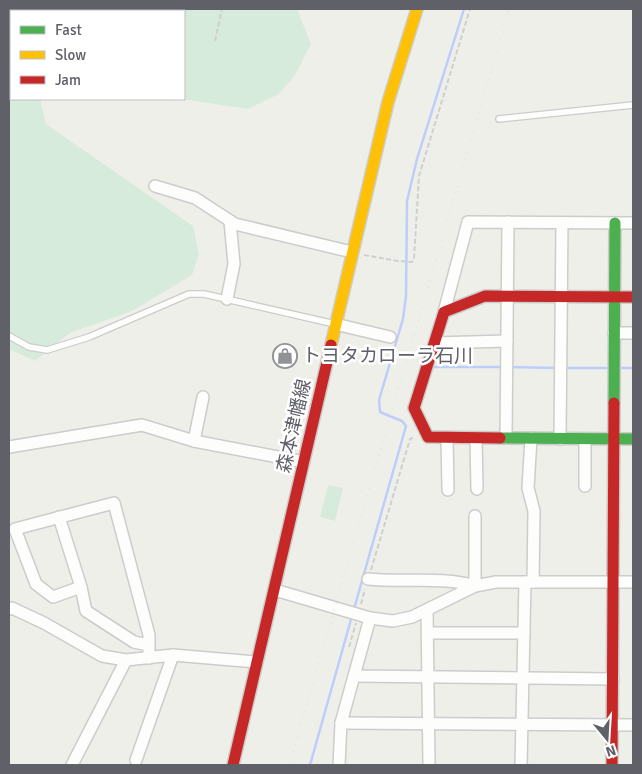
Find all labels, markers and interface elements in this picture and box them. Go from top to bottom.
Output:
legend [10,10,185,100]
text: Fast [55,21,82,39]
text: Slow [55,46,86,64]
text: Jam [55,71,81,89]
shop icon: トヨタカローラ石川 [272,343,298,369]
place label: トヨタカローラ石川 [302,344,473,368]
street label: 森本津幡線 [272,377,316,475]
north arrow [582,714,632,764]
text: N [604,741,618,760]

